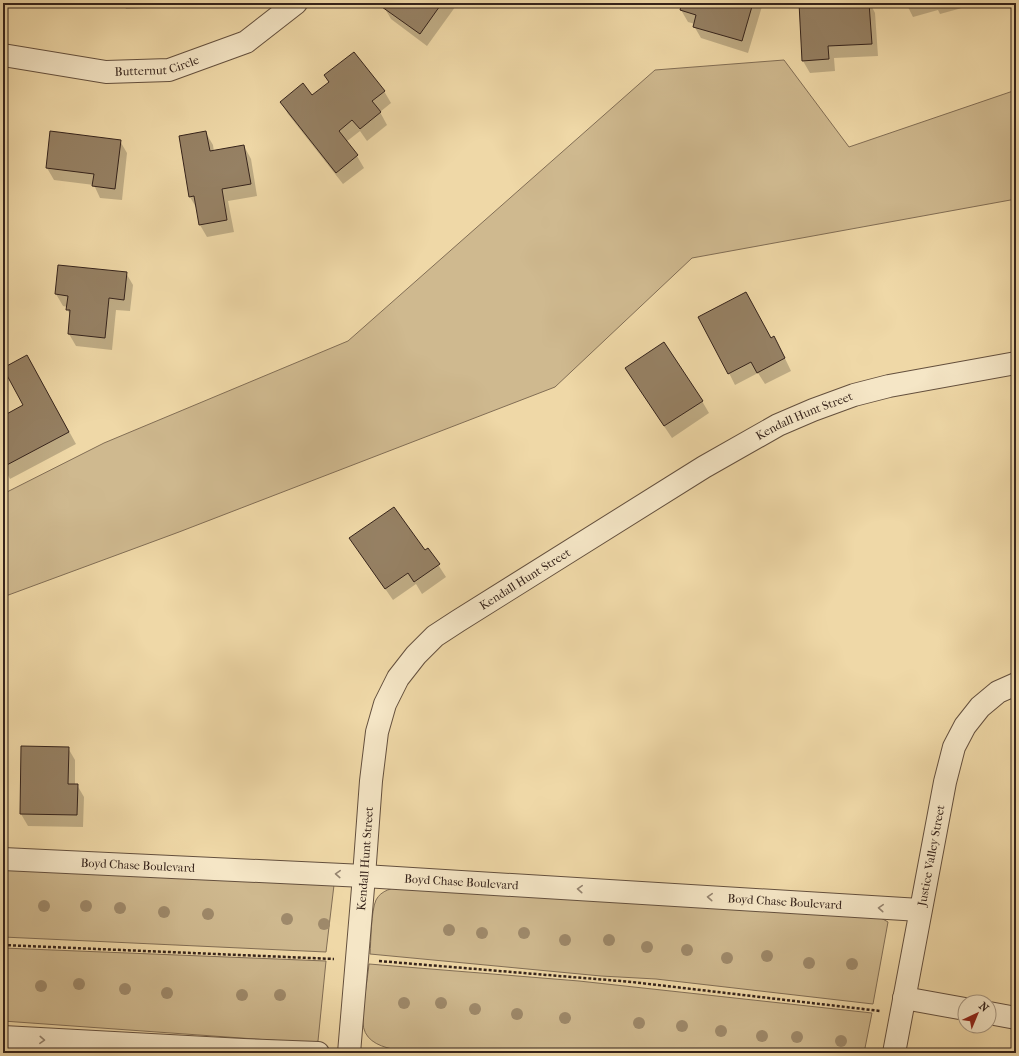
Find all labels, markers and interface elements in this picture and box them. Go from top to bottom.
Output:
street label: Butternut Circle [115,53,201,79]
street label: Kendall Hunt Street [753,389,855,443]
street label: Kendall Hunt Street [477,545,574,613]
street label: Justice Valley Street [915,803,948,908]
street label: Kendall Hunt Street [354,805,376,911]
street label: Boyd Chase Boulevard [80,856,196,875]
one-way arrow [335,870,341,879]
street label: Boyd Chase Boulevard [404,871,519,892]
one-way arrow [577,885,583,894]
street label: Boyd Chase Boulevard [727,891,843,912]
one-way arrow [707,893,713,902]
one-way arrow [878,903,884,912]
north arrow [957,994,997,1034]
text: N [976,1000,992,1015]
one-way arrow [39,1035,45,1044]

